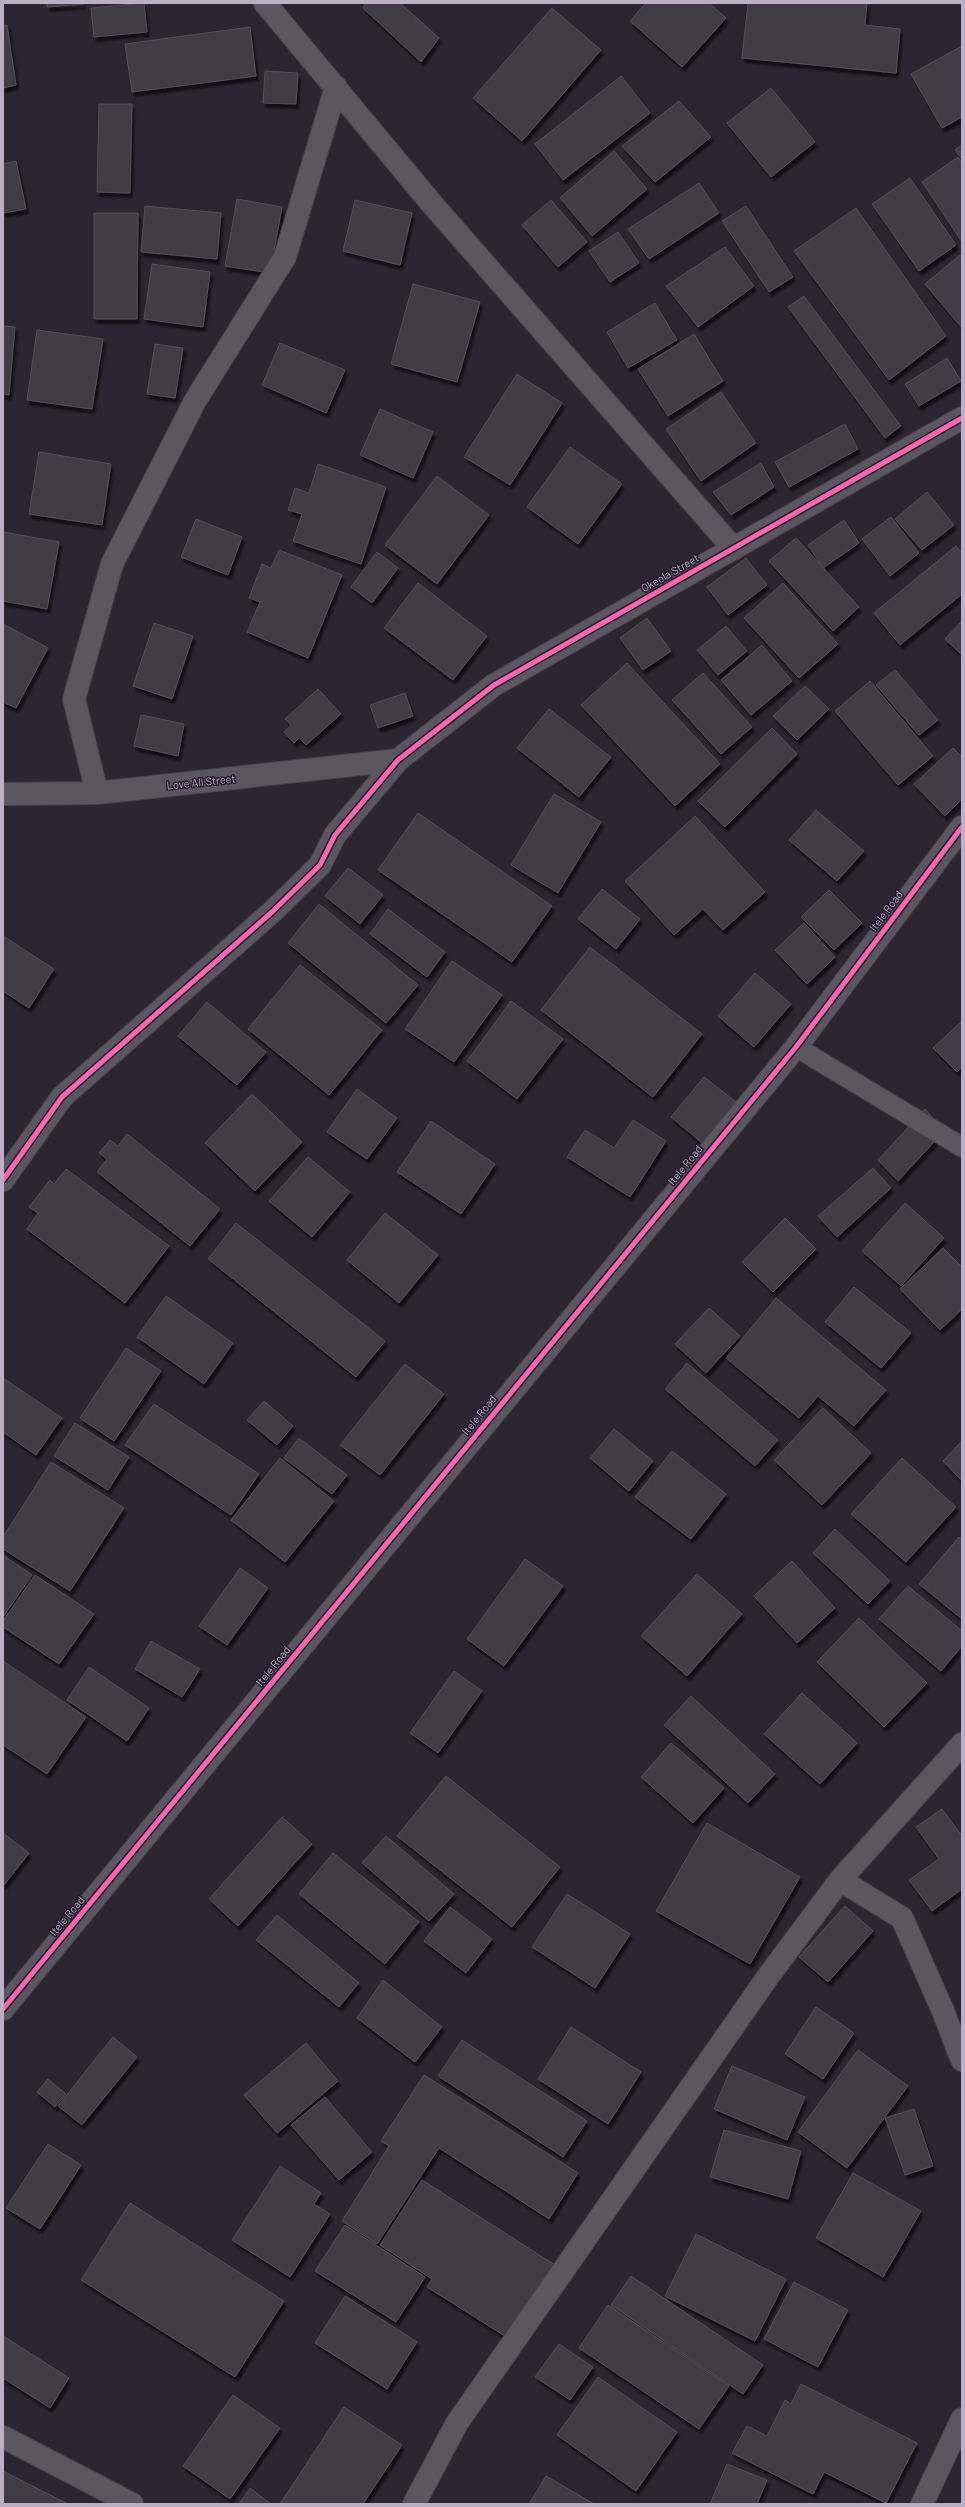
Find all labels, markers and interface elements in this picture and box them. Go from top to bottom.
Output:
street label: Okeola Street [639,551,701,594]
street label: Love All Street [166,771,236,792]
street label: Itele Road [866,888,905,934]
street label: Itele Road [665,1142,705,1187]
street label: Itele Road [459,1392,499,1437]
street label: Itele Road [253,1643,293,1688]
street label: Itele Road [46,1893,87,1938]

